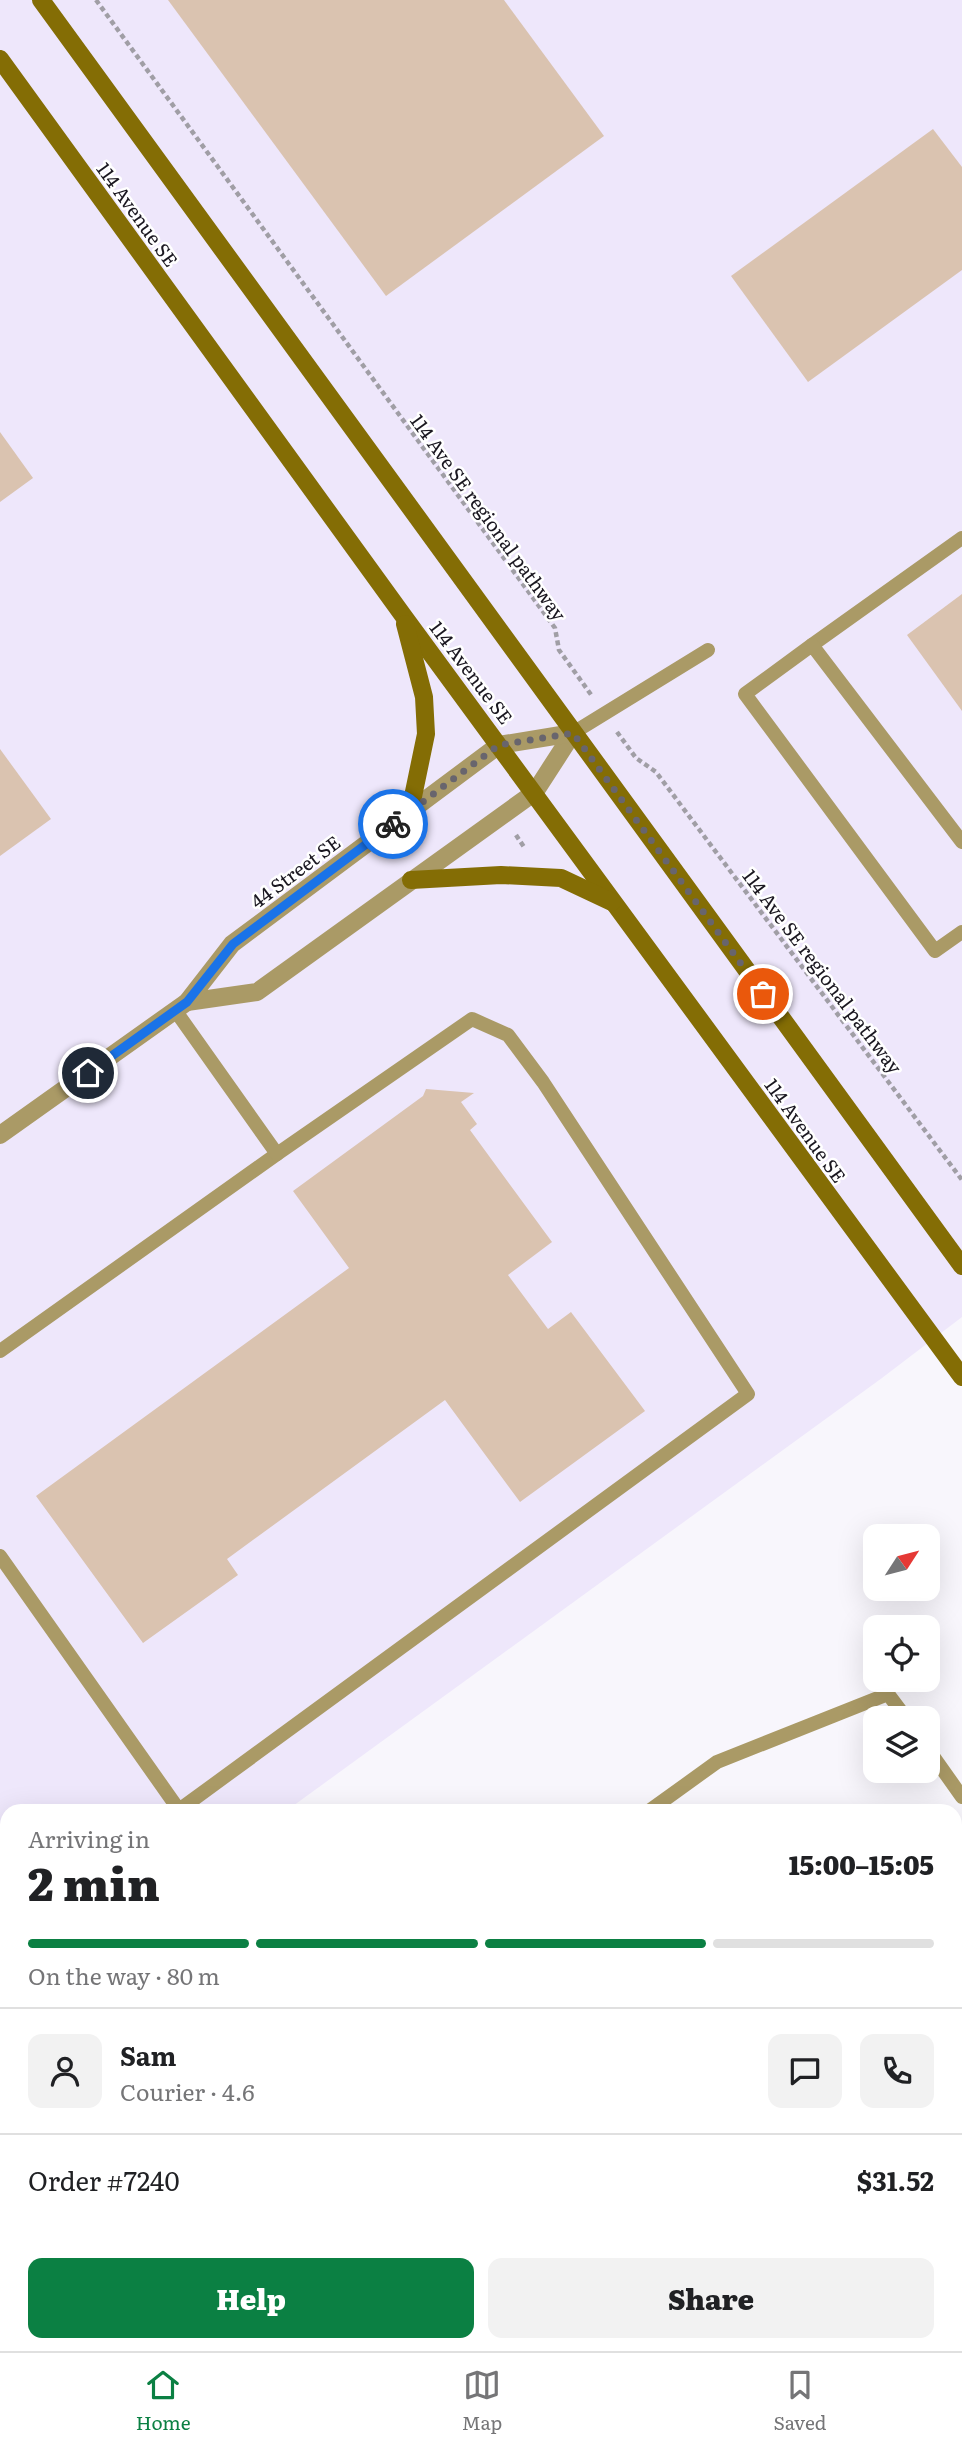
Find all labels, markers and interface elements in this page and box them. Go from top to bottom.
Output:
street label: 114 Avenue SE [91,156,185,272]
street label: 114 Ave SE regional pathway [404,408,574,626]
street label: 114 Avenue SE [424,614,520,730]
courier [358,789,428,859]
icon: bike [374,805,412,843]
street label: 44 Street SE [244,828,346,914]
street label: 114 Ave SE regional pathway [737,863,909,1079]
pin [733,964,793,1024]
icon: bag [744,975,782,1013]
pin [58,1043,118,1103]
icon: home [69,1054,107,1092]
street label: 114 Avenue SE [759,1072,853,1188]
north arrow [863,1524,940,1601]
map controls [863,1524,940,1783]
button: locate [863,1615,940,1692]
button: layers [863,1706,940,1783]
text: Arriving in [28,1821,150,1855]
text: 15:00–15:05 [789,1844,934,1883]
text: 2 min [28,1847,160,1915]
text: On the way · 80 m [28,1958,220,1992]
button: person [28,2034,102,2108]
button: chat [768,2034,842,2108]
button: phone [860,2034,934,2108]
text: Sam [120,2035,176,2074]
text: Courier · 4.6 [120,2074,255,2108]
text: Order #7240 [28,2160,179,2199]
text: $31.52 [857,2160,934,2199]
button: Help [28,2258,474,2338]
button: Share [488,2258,934,2338]
tab: Home [136,2366,191,2436]
tab: Map [462,2366,502,2436]
tab: Saved [773,2366,826,2436]

